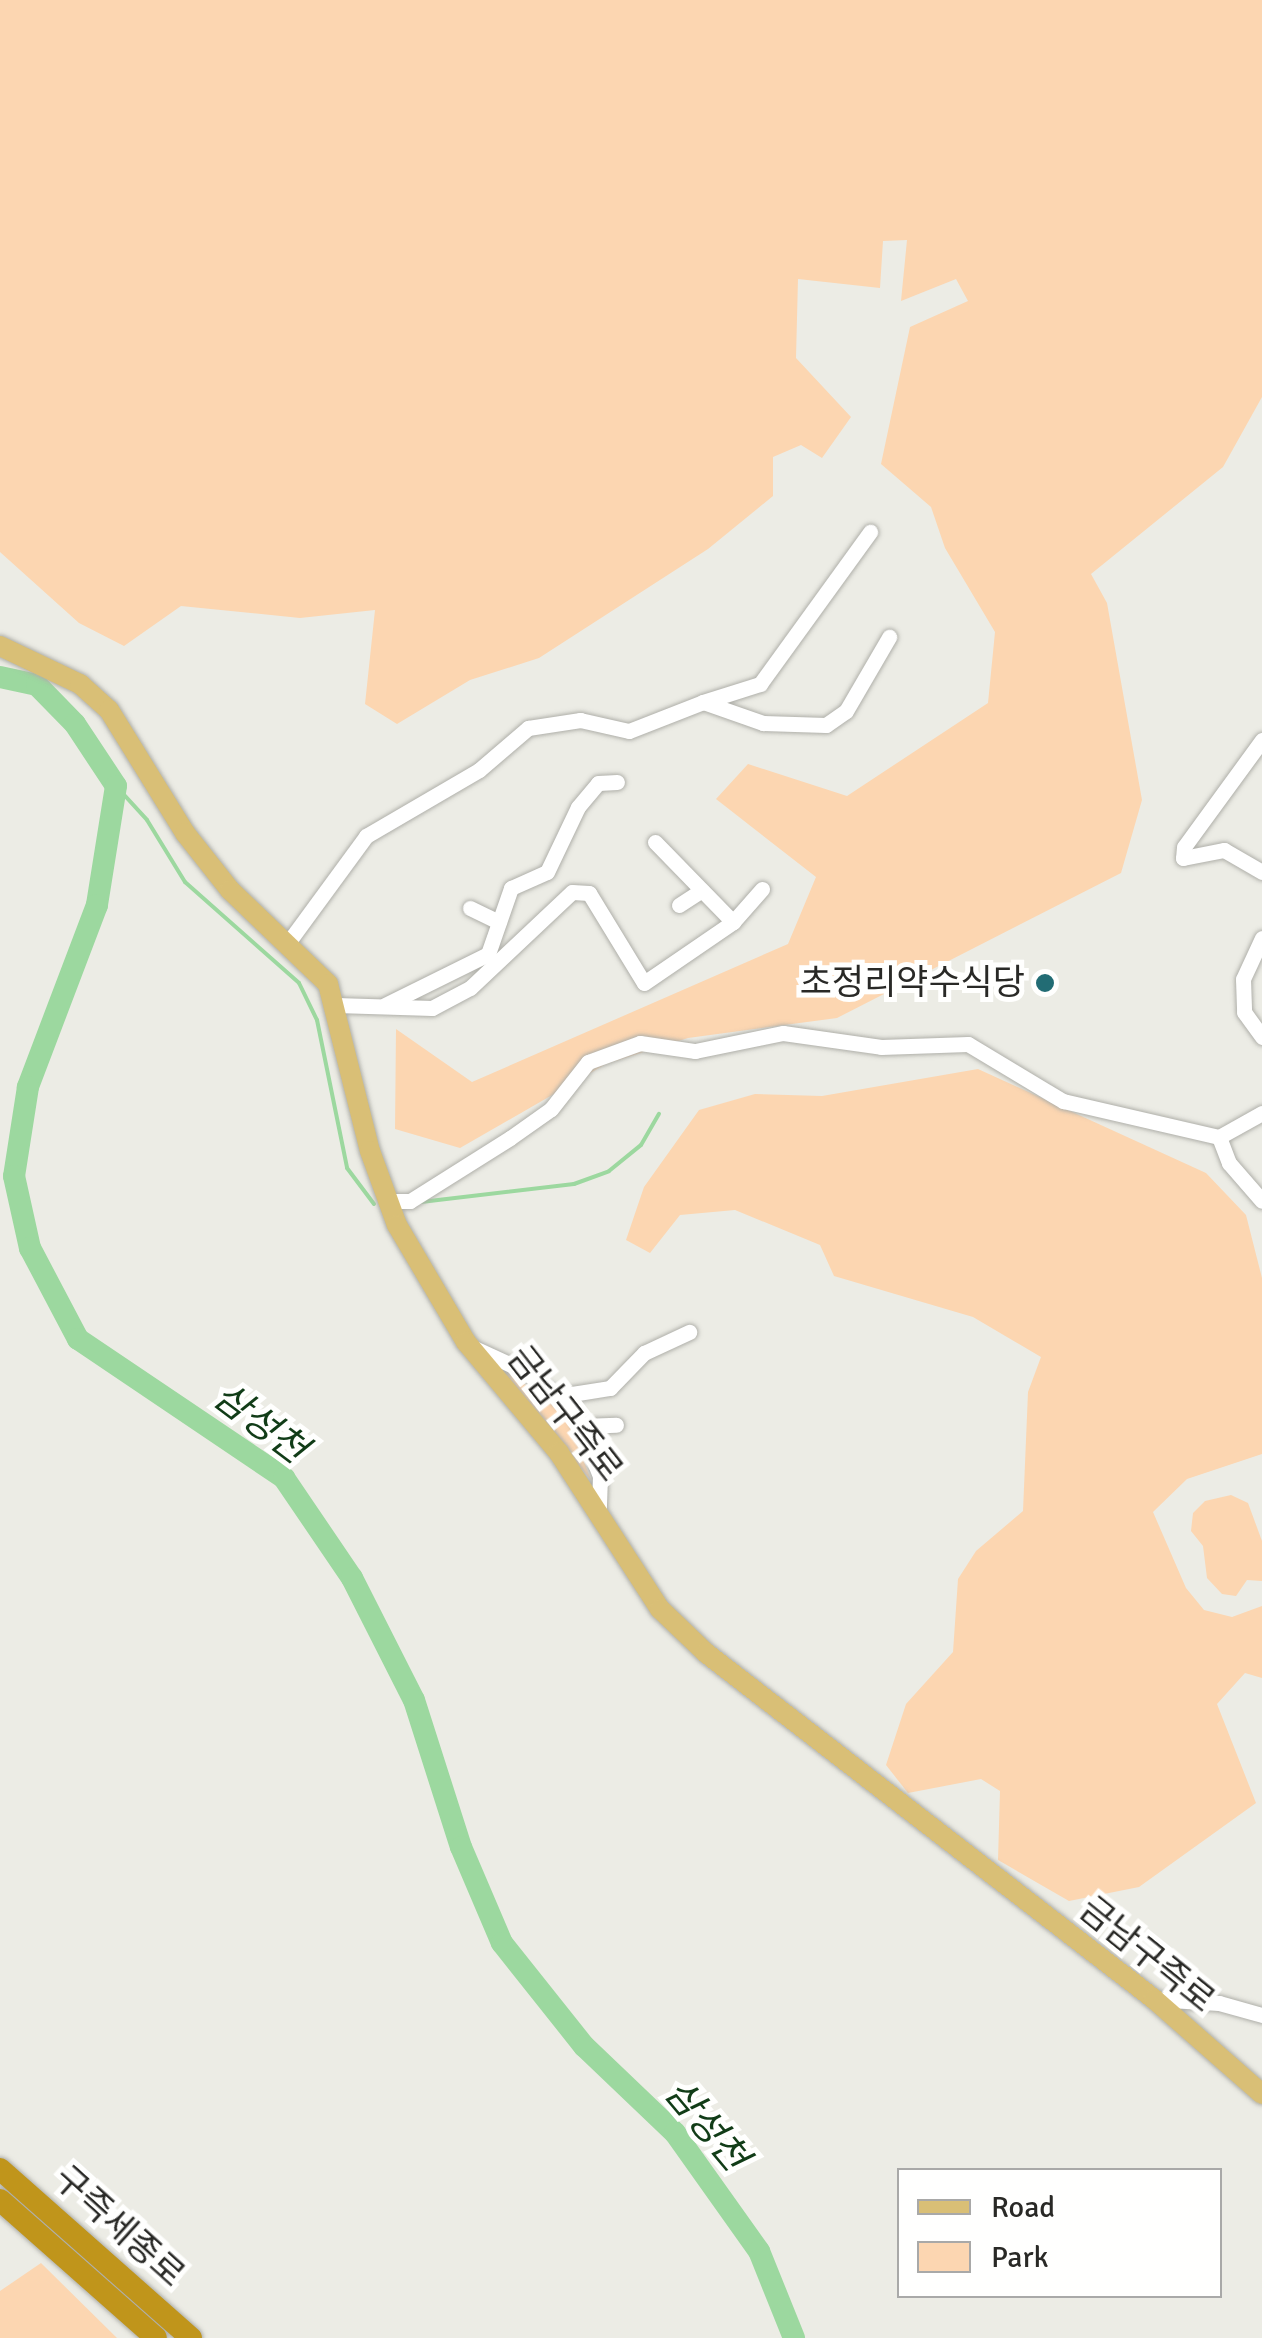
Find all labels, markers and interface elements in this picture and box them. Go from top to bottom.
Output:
place label: 초정리약수식당 [800,962,1025,1004]
marker: 초정리약수식당 [1034,972,1056,994]
street label: 금남구즉로 [499,1338,631,1490]
water label: 삼성천 [204,1373,316,1473]
street label: 금남구즉로 [1071,1888,1223,2022]
water label: 삼성천 [655,2070,757,2180]
street label: 구즉세종로 [45,2158,193,2296]
legend [897,2168,1222,2298]
text: Road [991,2189,1055,2226]
text: Park [991,2239,1049,2276]

